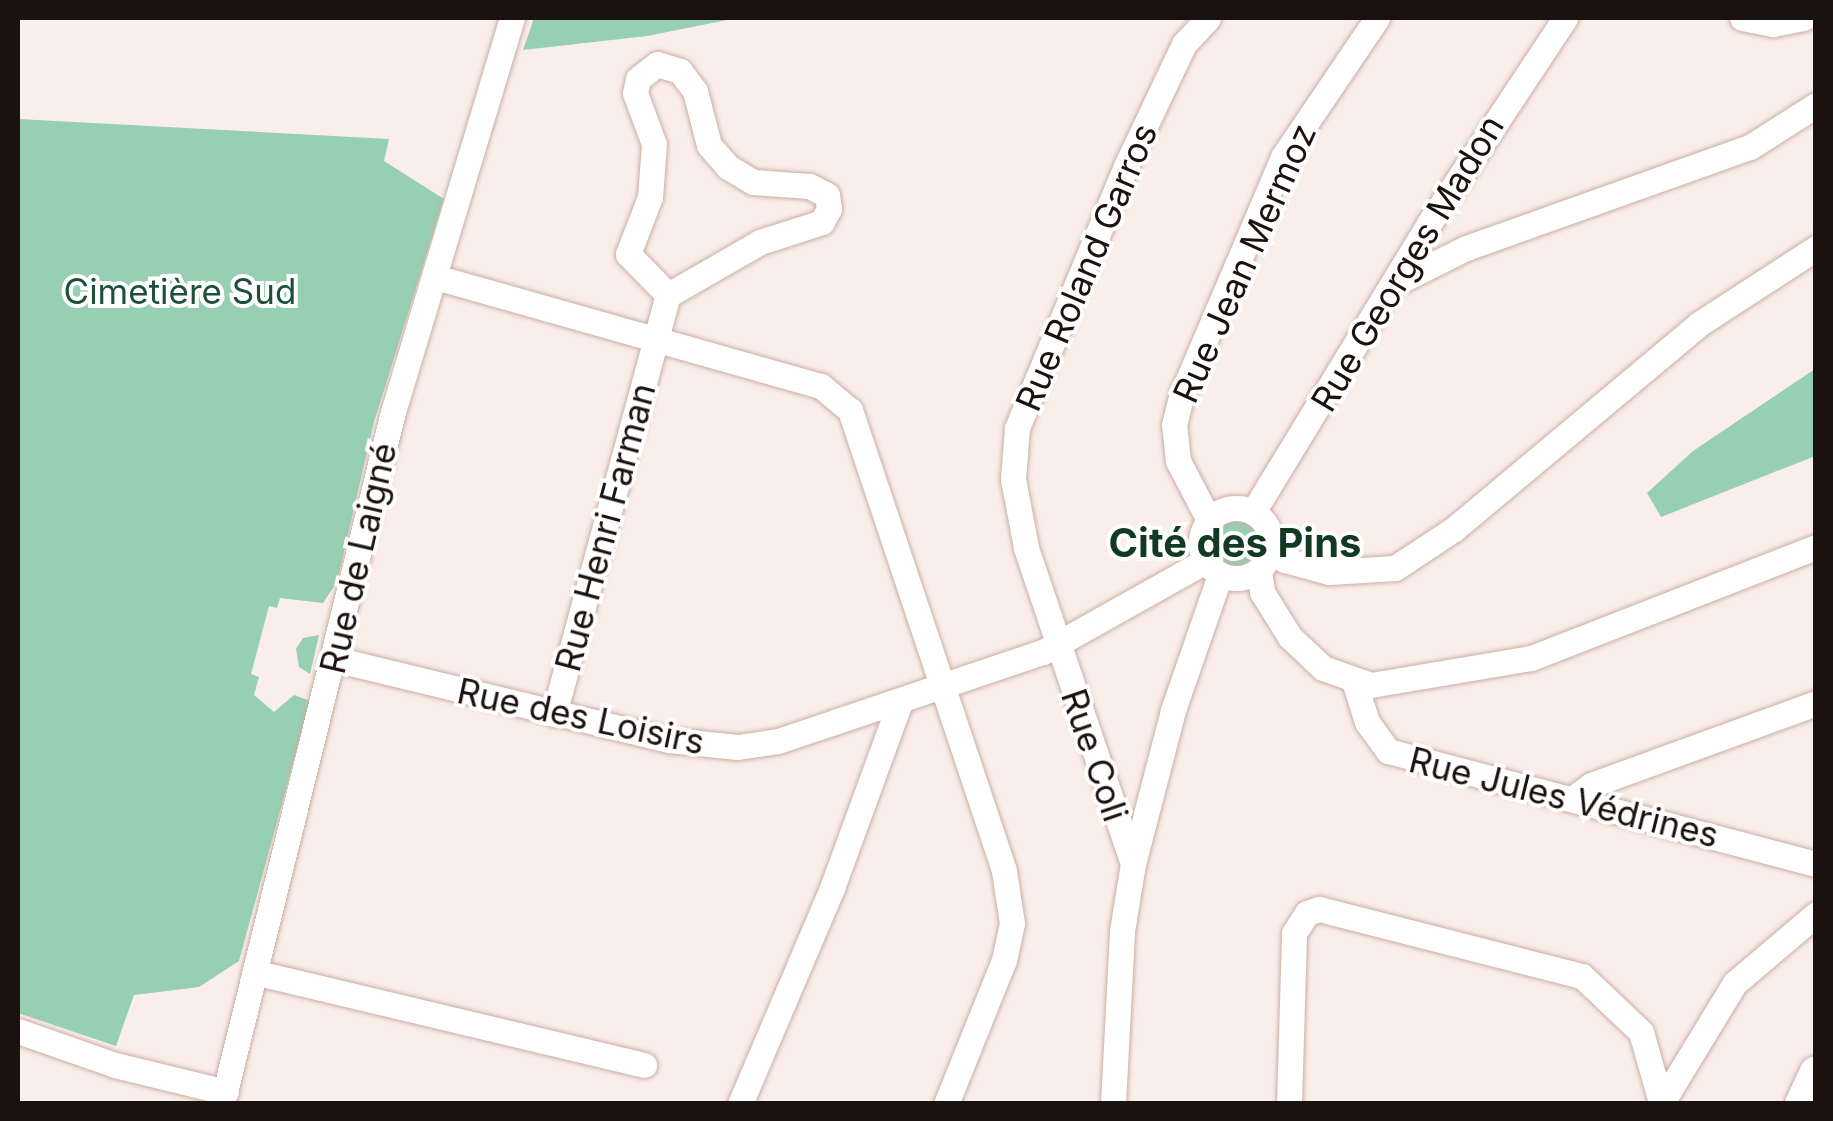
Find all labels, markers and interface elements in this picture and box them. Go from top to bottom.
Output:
street label: Rue Georges Madon [1302,107,1512,419]
street label: Rue Roland Garros [1006,117,1166,417]
street label: Rue Jean Mermoz [1164,117,1324,409]
park label: Cimetière Sud [64,270,296,312]
street label: Rue Henri Farman [546,378,664,676]
street label: Rue de Laigné [311,438,405,678]
district label: Cité des Pins [1109,519,1361,567]
street label: Rue des Loisirs [454,669,708,763]
street label: Rue Coli [1053,683,1137,827]
street label: Rue Jules Védrines [1405,738,1723,856]

